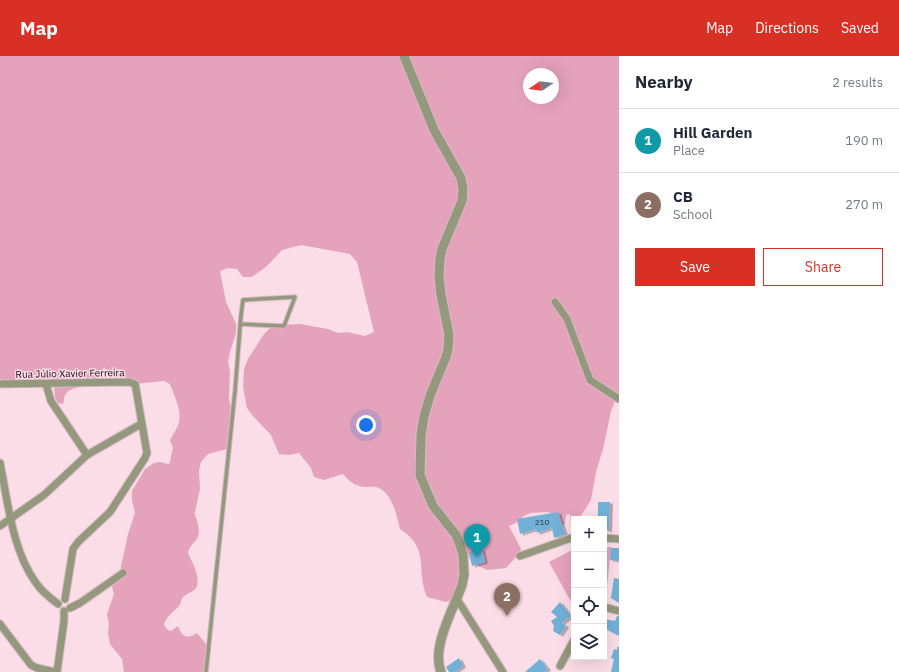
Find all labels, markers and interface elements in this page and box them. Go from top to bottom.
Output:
text: Map [20,16,58,40]
text: Map [706,19,733,37]
text: Directions [755,19,819,37]
text: Saved [841,19,879,37]
north arrow [523,68,559,104]
text: Nearby [635,71,693,93]
text: 2 results [832,74,883,91]
text: Hill Garden [673,123,752,142]
text: 1 [644,132,652,149]
text: 190 m [845,132,883,149]
text: Place [673,142,705,159]
text: CB [673,187,693,206]
text: 2 [644,196,652,213]
text: 270 m [845,196,883,213]
text: School [673,206,713,223]
button: Save [635,248,755,286]
button: Share [763,248,883,286]
street label: Rua Júlio Xavier Ferreira [15,366,125,381]
your location [356,415,376,435]
map controls [571,516,607,660]
button: + [571,516,607,552]
house number: 210 [535,517,549,527]
pin: 1 [464,524,490,557]
button: − [571,552,607,588]
pin: 2 [494,583,520,616]
button: locate [571,588,607,624]
button: layers [571,624,607,660]

